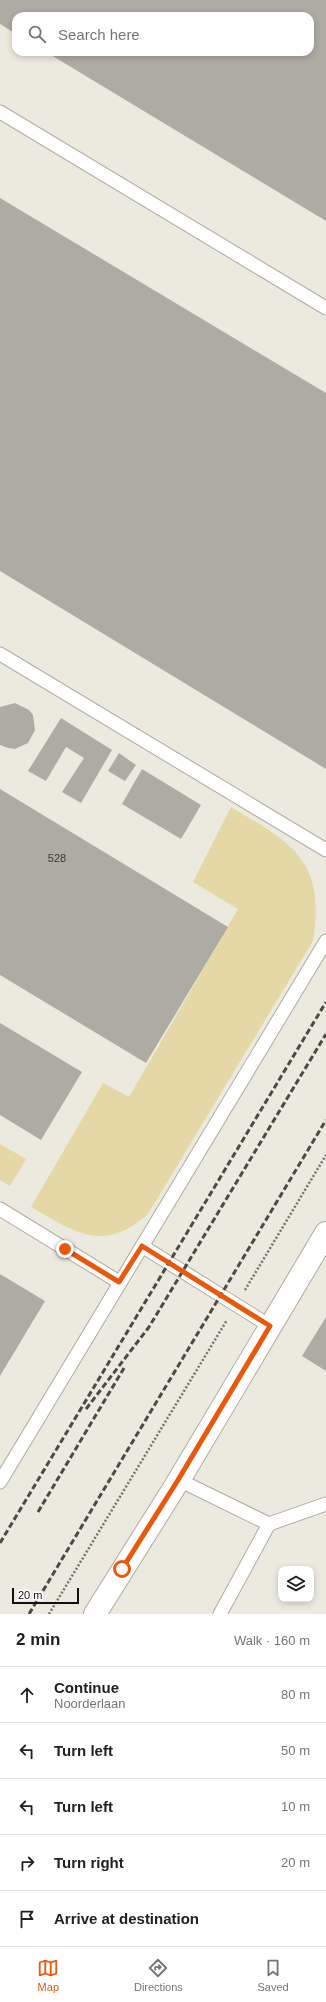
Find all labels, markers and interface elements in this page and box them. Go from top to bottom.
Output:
search box [12,12,314,56]
icon: search [26,23,48,45]
text: Search here [58,26,140,43]
house number: 528 [48,852,66,864]
route end [56,1240,74,1258]
route start [113,1560,131,1578]
map controls [278,1566,314,1602]
button: layers [278,1566,314,1602]
scale bar [12,1586,79,1605]
text: 20 m [18,1589,42,1601]
text: 2 min [16,1630,60,1649]
text: Walk · 160 m [234,1633,310,1648]
text: Continue [54,1679,119,1696]
icon: ahead [16,1684,38,1706]
text: 80 m [281,1687,310,1702]
text: Noorderlaan [54,1696,126,1711]
icon: left [16,1740,38,1762]
text: Turn left [54,1742,113,1759]
text: 50 m [281,1743,310,1758]
icon: left [16,1796,38,1818]
text: Turn left [54,1798,113,1815]
text: 10 m [281,1799,310,1814]
icon: right [16,1852,38,1874]
text: Turn right [54,1854,124,1871]
text: 20 m [281,1855,310,1870]
icon: arrive [16,1908,38,1930]
text: Arrive at destination [54,1910,199,1927]
tab: Map [37,1957,59,1993]
tab: Directions [134,1957,183,1993]
tab: Saved [257,1957,289,1993]

